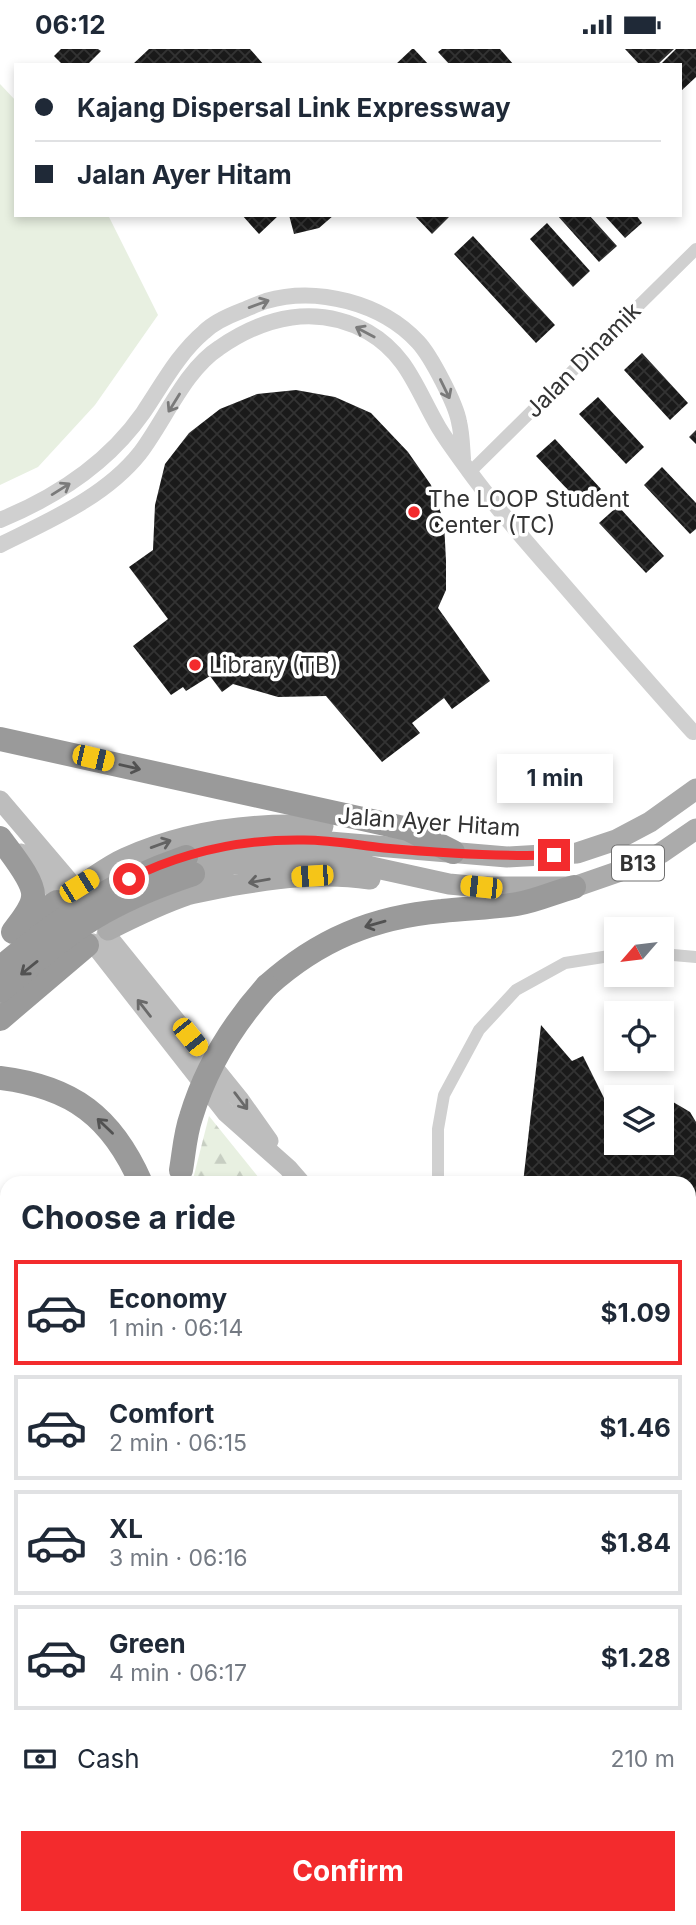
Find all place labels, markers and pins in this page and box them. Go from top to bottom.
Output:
place label: The LOOP Student Center (TC) [428,485,630,539]
marker: The LOOP Student Center (TC) [406,504,422,520]
place label: Library (TB) [209,651,338,679]
marker: Library (TB) [187,657,203,673]

